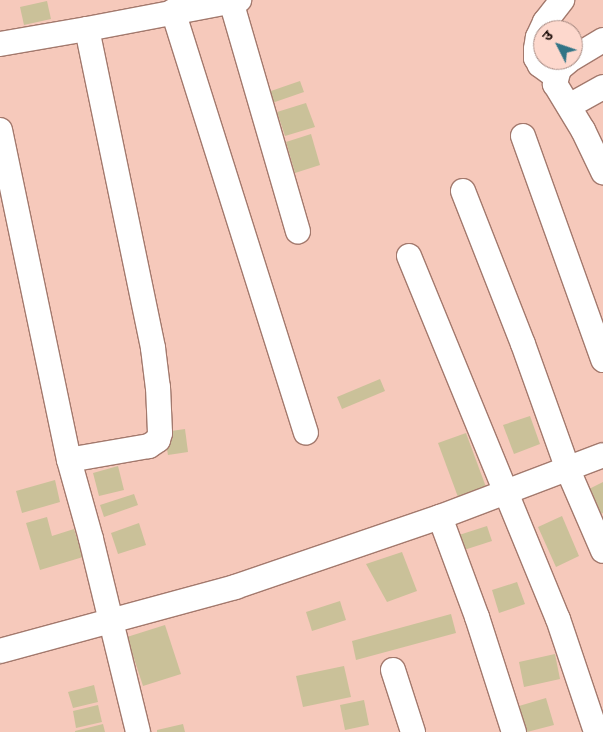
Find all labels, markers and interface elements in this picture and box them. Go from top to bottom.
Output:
north arrow [533,20,583,70]
text: उ [537,26,557,45]

